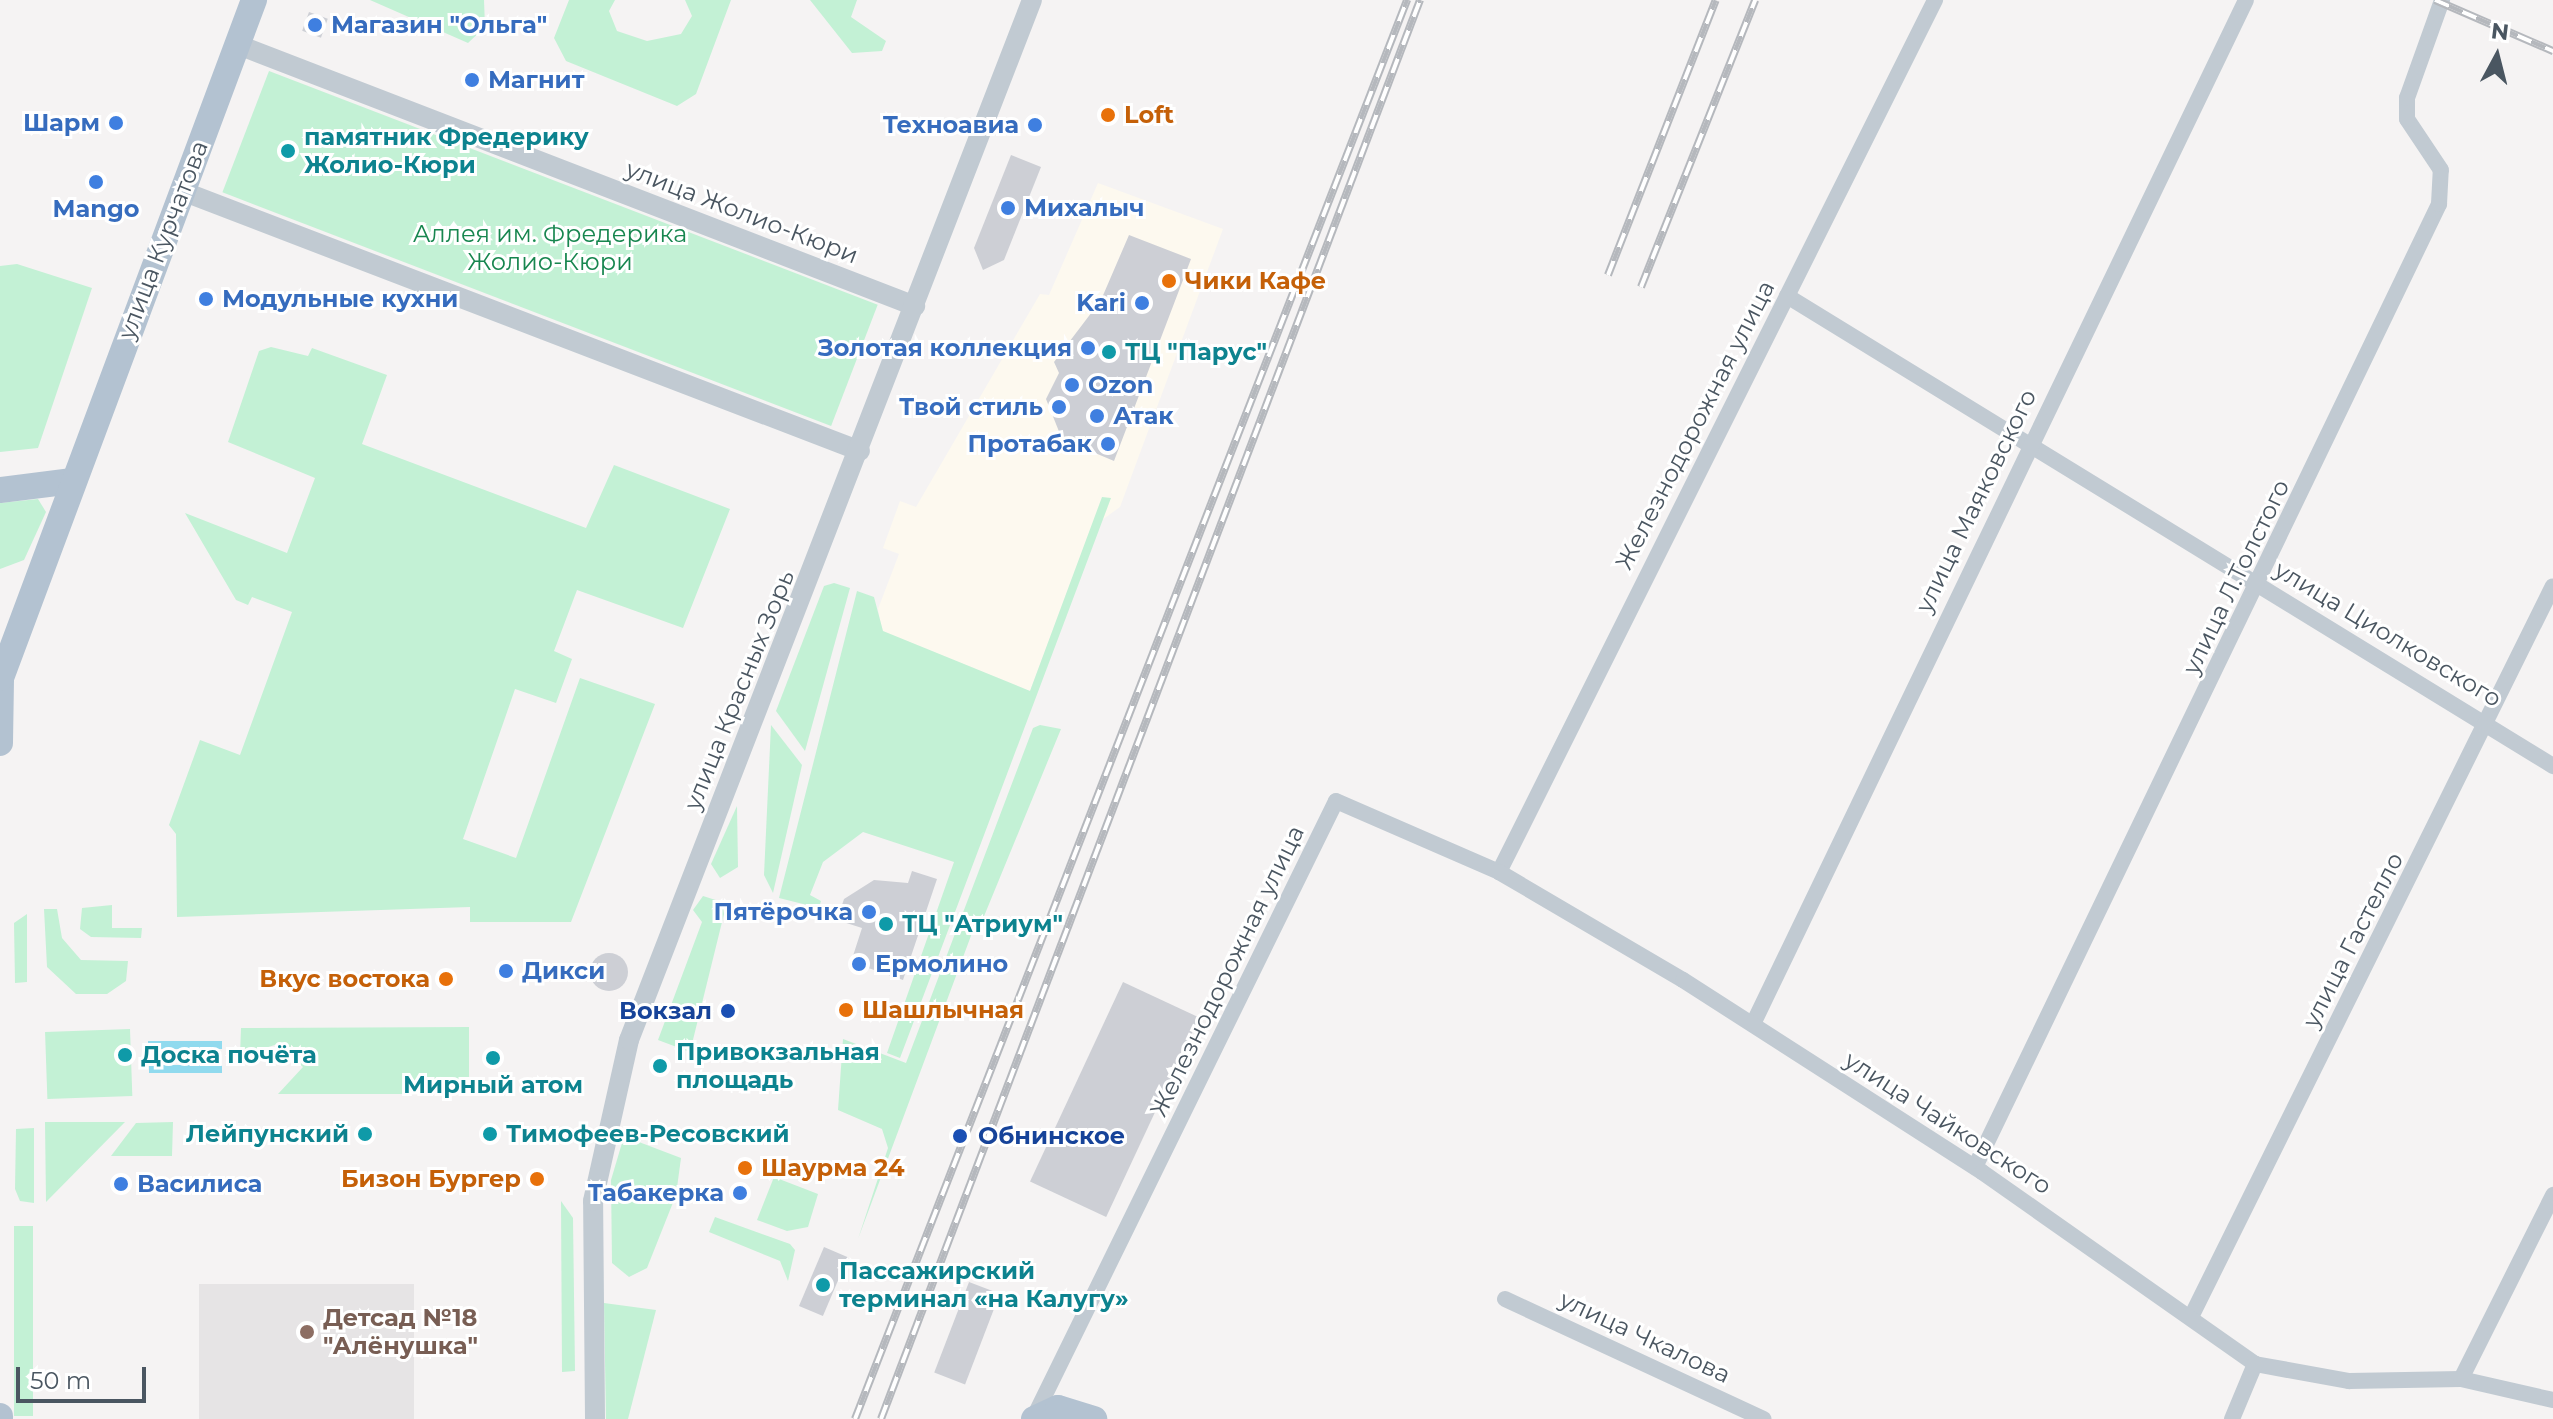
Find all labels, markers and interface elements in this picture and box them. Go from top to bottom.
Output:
place label: Магазин "Ольга" [331,11,547,39]
marker: Магазин "Ольга" [306,16,324,34]
north arrow [2457,16,2537,96]
text: N [2490,17,2510,46]
place label: Магнит [488,66,584,94]
marker: Магнит [463,71,481,89]
place label: Loft [1124,101,1174,129]
marker: Loft [1099,106,1117,124]
place label: Шарм [23,109,100,137]
place label: Техноавиа [883,111,1019,139]
marker: Шарм [107,114,125,132]
marker: Техноавиа [1026,116,1044,134]
place label: памятник Фредерику Жолио-Кюри [304,123,589,179]
street label: улица Курчатова [112,137,214,343]
marker: памятник Фредерику Жолио-Кюри [279,142,297,160]
street label: улица Жолио-Кюри [622,154,862,270]
marker: Mango [87,173,105,191]
place label: Михалыч [1024,194,1144,222]
place label: Mango [53,195,139,223]
marker: Михалыч [999,199,1017,217]
park label: Аллея им. Фредерика Жолио-Кюри [413,220,687,276]
place label: Чики Кафе [1185,267,1326,295]
marker: Чики Кафе [1160,272,1178,290]
street label: Железнодорожная улица [1609,276,1781,574]
place label: Модульные кухни [222,285,458,313]
place label: Kari [1076,289,1126,317]
marker: Модульные кухни [197,290,215,308]
marker: Kari [1133,294,1151,312]
place label: Золотая коллекция [818,334,1072,362]
place label: ТЦ "Парус" [1125,338,1267,366]
marker: Золотая коллекция [1079,339,1097,357]
marker: ТЦ "Парус" [1100,343,1118,361]
place label: Ozon [1088,371,1153,399]
marker: Ozon [1063,376,1081,394]
street label: улица Маяковского [1909,385,2043,617]
place label: Твой стиль [899,393,1043,421]
marker: Твой стиль [1050,398,1068,416]
place label: Атак [1113,402,1174,430]
marker: Атак [1088,407,1106,425]
place label: Протабак [967,430,1092,458]
marker: Протабак [1099,435,1117,453]
street label: улица Л.Толстого [2176,475,2296,679]
street label: улица Циолковского [2269,555,2507,713]
street label: улица Красных Зорь [678,566,800,814]
street label: Железнодорожная улица [1144,821,1310,1121]
street label: улица Гастелло [2296,848,2410,1032]
place label: Пятёрочка [713,898,853,926]
marker: Пятёрочка [860,903,878,921]
place label: ТЦ "Атриум" [902,910,1063,938]
marker: ТЦ "Атриум" [877,915,895,933]
place label: Ермолино [875,950,1008,978]
marker: Ермолино [850,955,868,973]
place label: Дикси [522,957,605,985]
marker: Дикси [497,962,515,980]
place label: Вкус востока [259,965,430,993]
marker: Вкус востока [437,970,455,988]
place label: Шашлычная [862,996,1024,1024]
place label: Вокзал [619,997,712,1025]
marker: Шашлычная [837,1001,855,1019]
marker: Вокзал [719,1002,737,1020]
place label: Привокзальная площадь [676,1038,880,1094]
place label: Доска почёта [141,1041,317,1069]
street label: улица Чайковского [1839,1045,2057,1201]
marker: Доска почёта [116,1046,134,1064]
marker: Мирный атом [484,1049,502,1067]
marker: Привокзальная площадь [651,1057,669,1075]
place label: Мирный атом [403,1071,583,1099]
place label: Лейпунский [186,1120,349,1148]
place label: Тимофеев-Ресовский [506,1120,790,1148]
place label: Обнинское [978,1122,1125,1150]
marker: Лейпунский [356,1125,374,1143]
marker: Тимофеев-Ресовский [481,1125,499,1143]
marker: Обнинское [949,1125,971,1147]
place label: Шаурма 24 [761,1154,905,1182]
marker: Шаурма 24 [736,1159,754,1177]
place label: Бизон Бургер [341,1165,521,1193]
place label: Василиса [137,1170,262,1198]
marker: Бизон Бургер [528,1170,546,1188]
marker: Василиса [112,1175,130,1193]
place label: Табакерка [588,1179,724,1207]
marker: Табакерка [731,1184,749,1202]
place label: Пассажирский терминал «на Калугу» [839,1257,1129,1313]
marker: Пассажирский терминал «на Калугу» [814,1276,832,1294]
street label: улица Чкалова [1555,1285,1735,1389]
place label: Детсад №18 "Алёнушка" [323,1304,478,1360]
marker: Детсад №18 "Алёнушка" [298,1323,316,1341]
scale bar [20,1351,150,1401]
text: 50 m [30,1366,91,1395]

